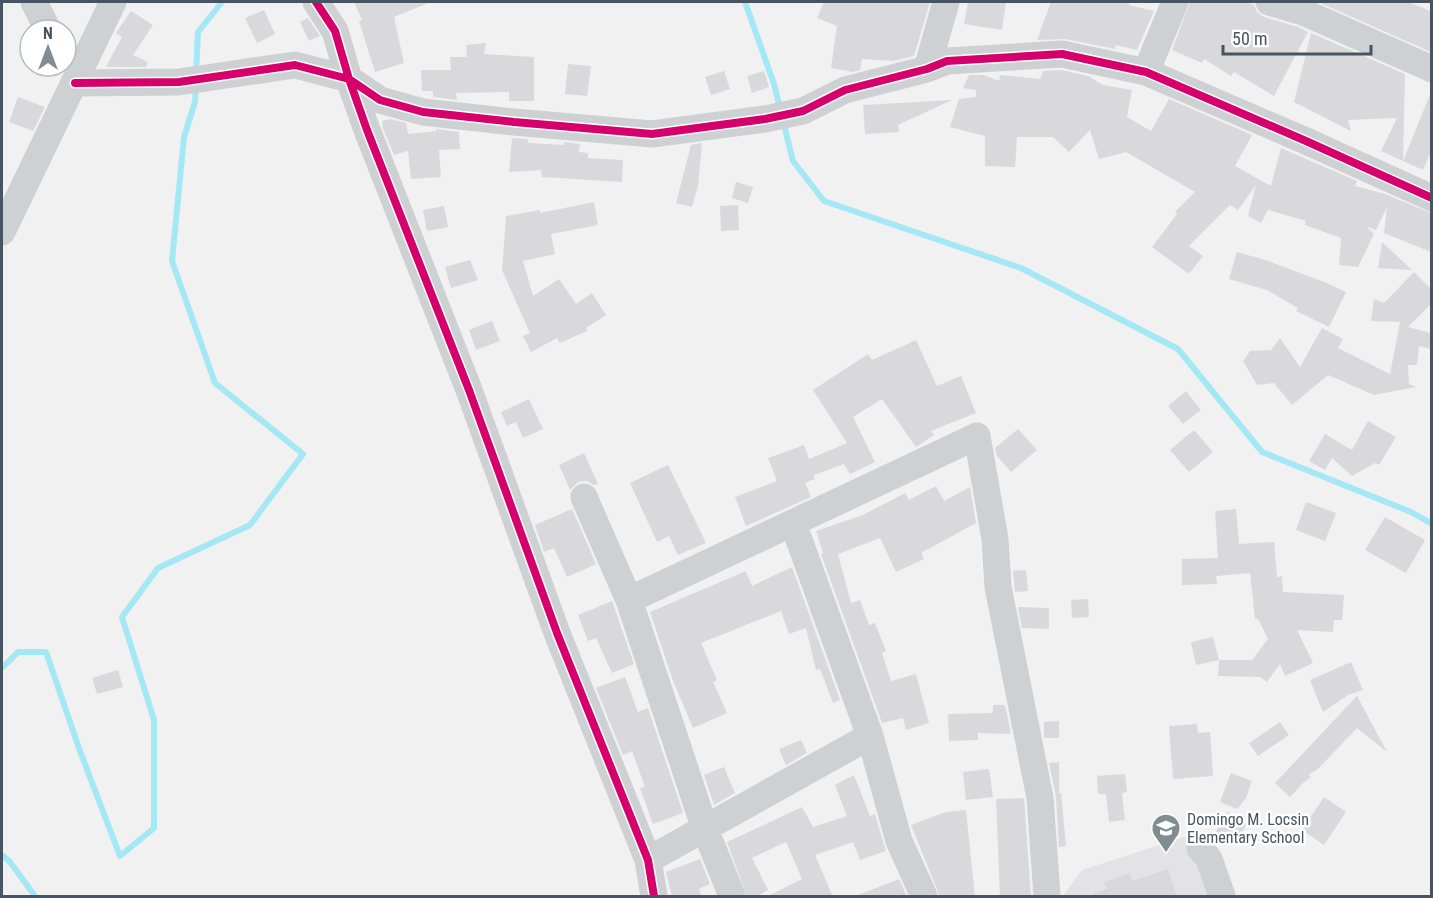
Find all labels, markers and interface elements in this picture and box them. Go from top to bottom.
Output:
north arrow [18,18,78,78]
scale bar [1223,18,1372,56]
text: N [43,24,53,43]
text: 50 m [1232,28,1267,49]
place label: Domingo M. Locsin Elementary School [1187,810,1309,847]
school or university icon: Domingo M. Locsin Elementary School [1150,812,1182,854]

